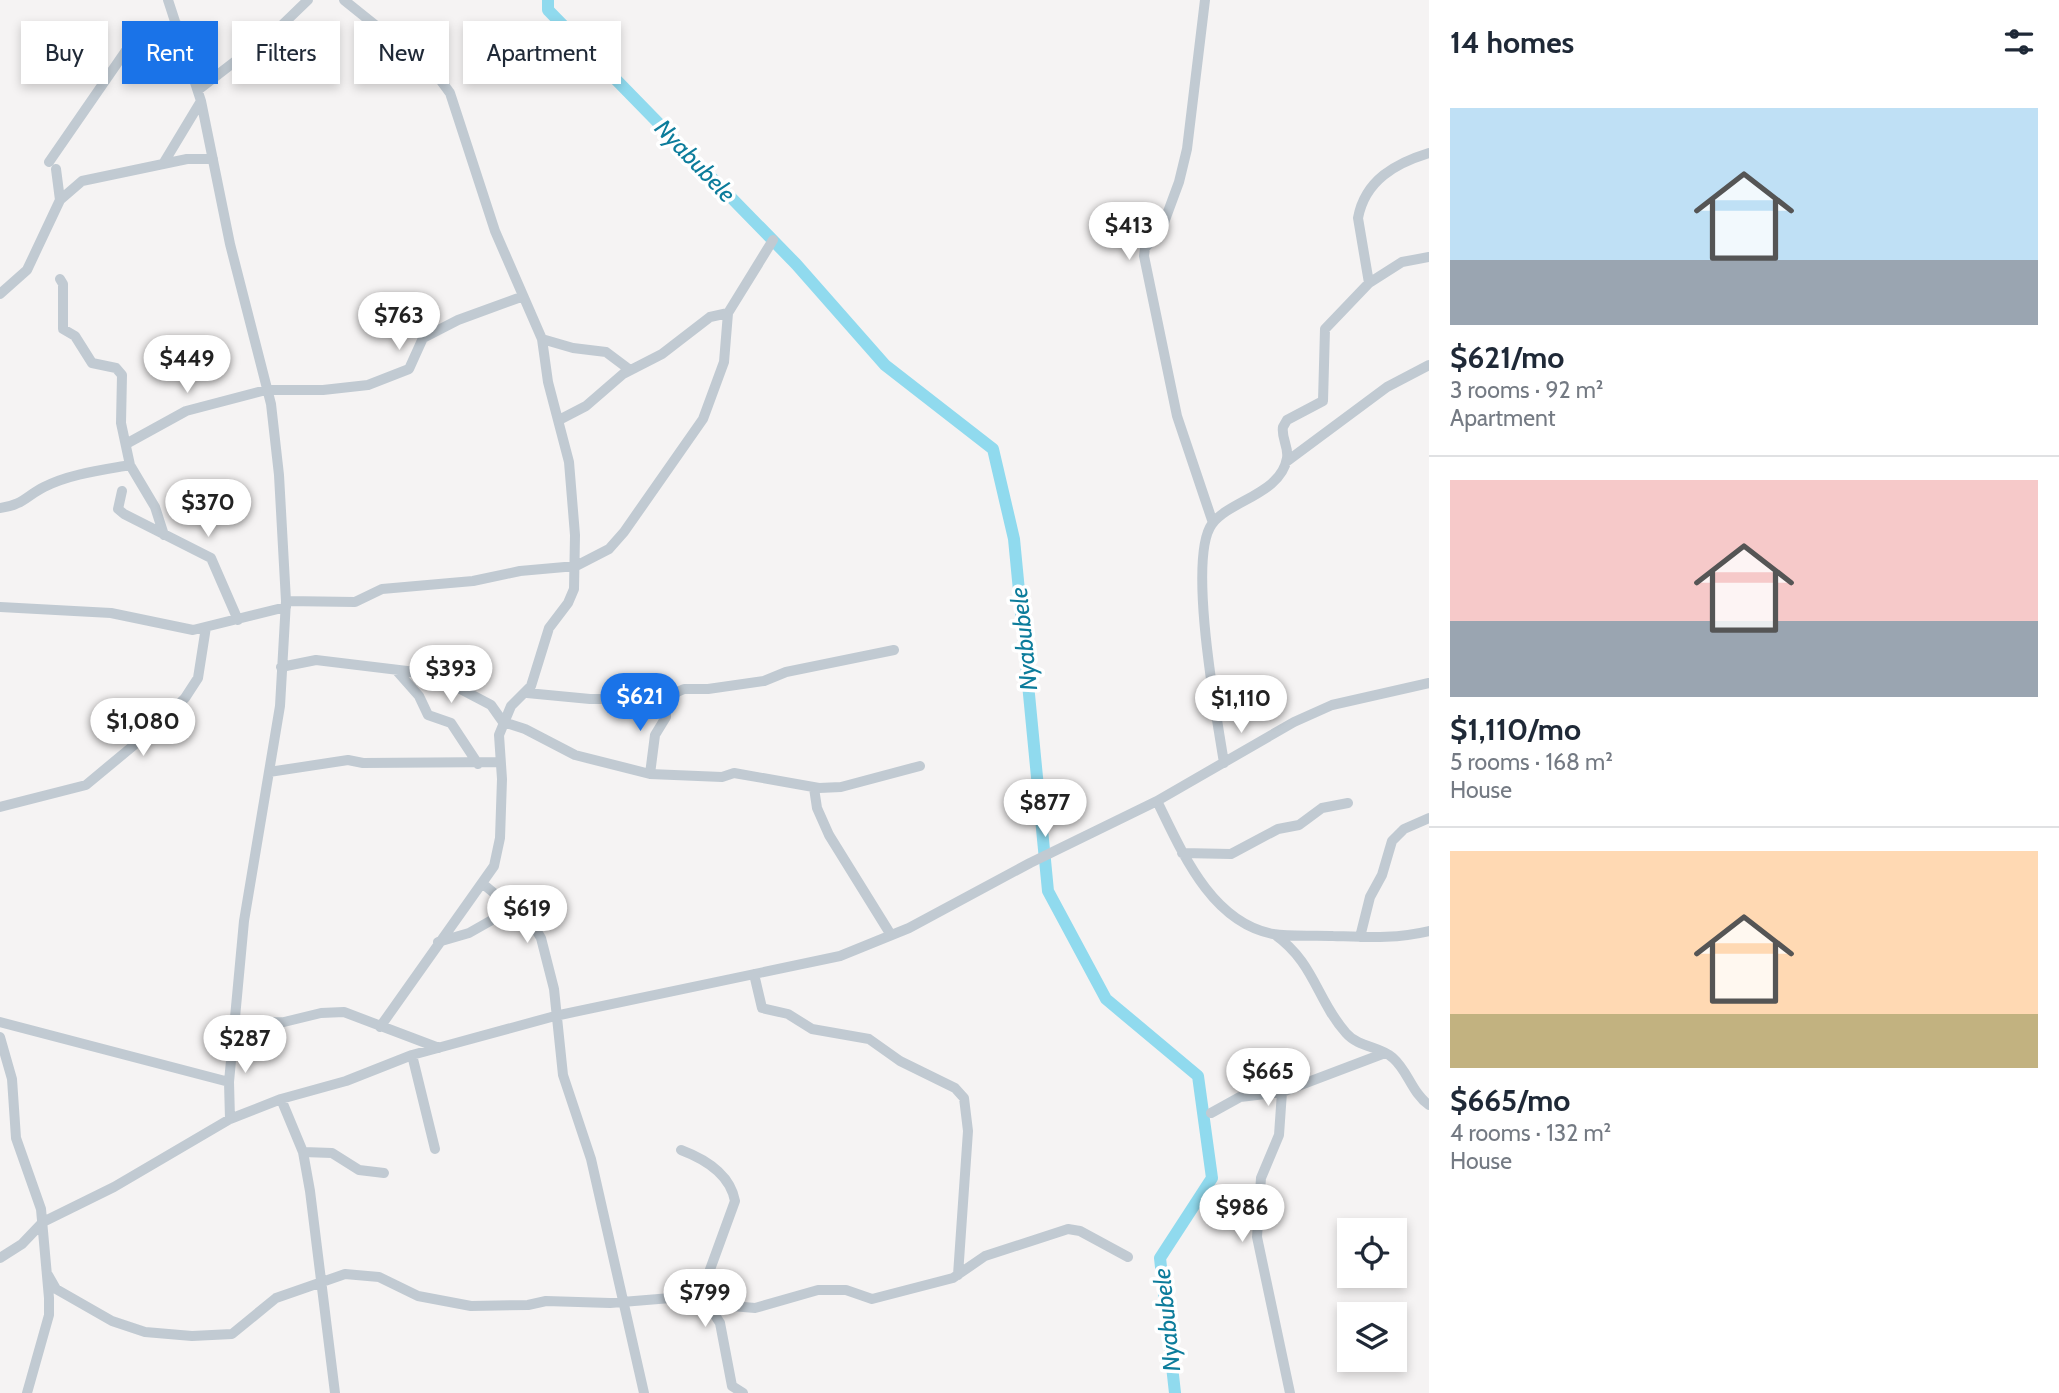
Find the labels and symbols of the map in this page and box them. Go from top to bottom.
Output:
water label: Nyabubele [649,113,742,208]
pin: $413 [1088,202,1170,262]
pin: $763 [358,292,440,352]
pin: $449 [146,336,228,395]
pin: $370 [167,480,249,539]
water label: Nyabubele [1004,586,1043,692]
pin: $393 [410,646,492,705]
pin: $621 [599,674,681,733]
pin: $1,110 [1184,676,1298,735]
pin: $1,080 [86,698,200,758]
pin: $877 [1004,780,1086,839]
pin: $619 [486,886,568,945]
pin: $287 [204,1016,286,1075]
pin: $665 [1227,1048,1309,1108]
pin: $986 [1201,1184,1283,1244]
water label: Nyabubele [1147,1267,1186,1373]
pin: $799 [664,1270,746,1329]

